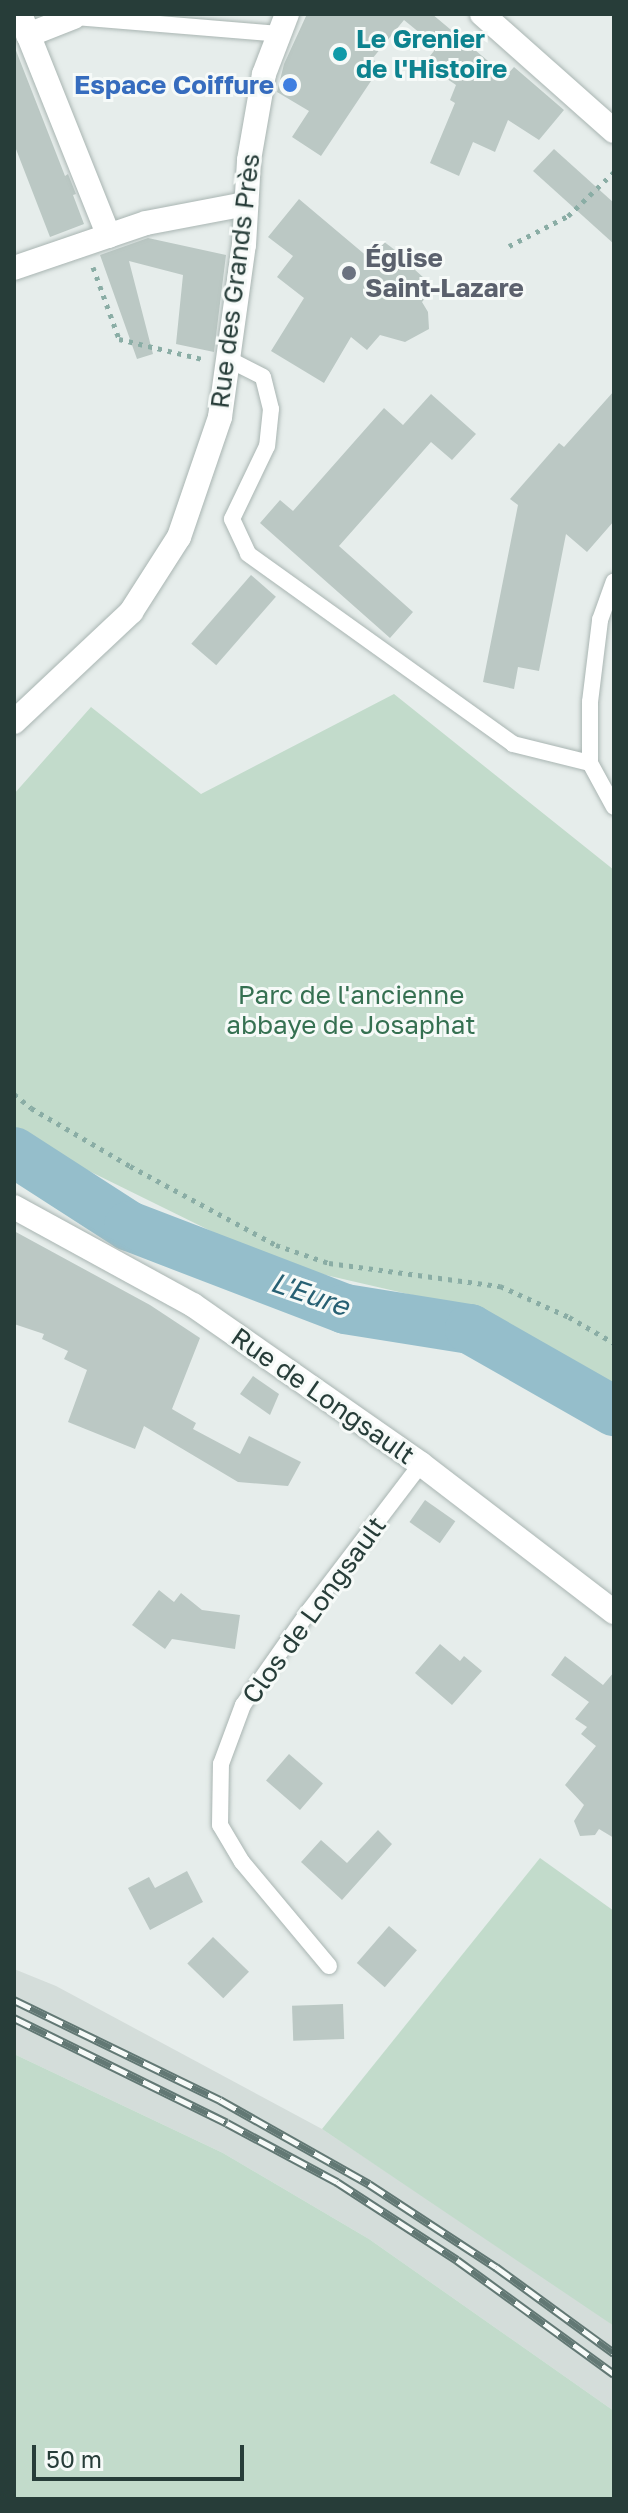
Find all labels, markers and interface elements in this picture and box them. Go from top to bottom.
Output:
place label: Le Grenier de l'Histoire [356,23,507,84]
marker: Le Grenier de l'Histoire [331,45,349,63]
place label: Espace Coiffure [74,69,274,101]
marker: Espace Coiffure [281,76,299,94]
street label: Rue des Grands Près [204,152,266,410]
place label: Église Saint-Lazare [365,242,524,304]
marker: Église Saint-Lazare [340,264,358,282]
park label: Parc de l'ancienne abbaye de Josaphat [226,979,476,1040]
water label: L'Eure [267,1265,353,1323]
street label: Rue de Longsault [225,1321,421,1471]
street label: Clos de Longsault [236,1510,392,1710]
scale bar [36,2429,248,2479]
text: 50 m [46,2444,102,2473]

